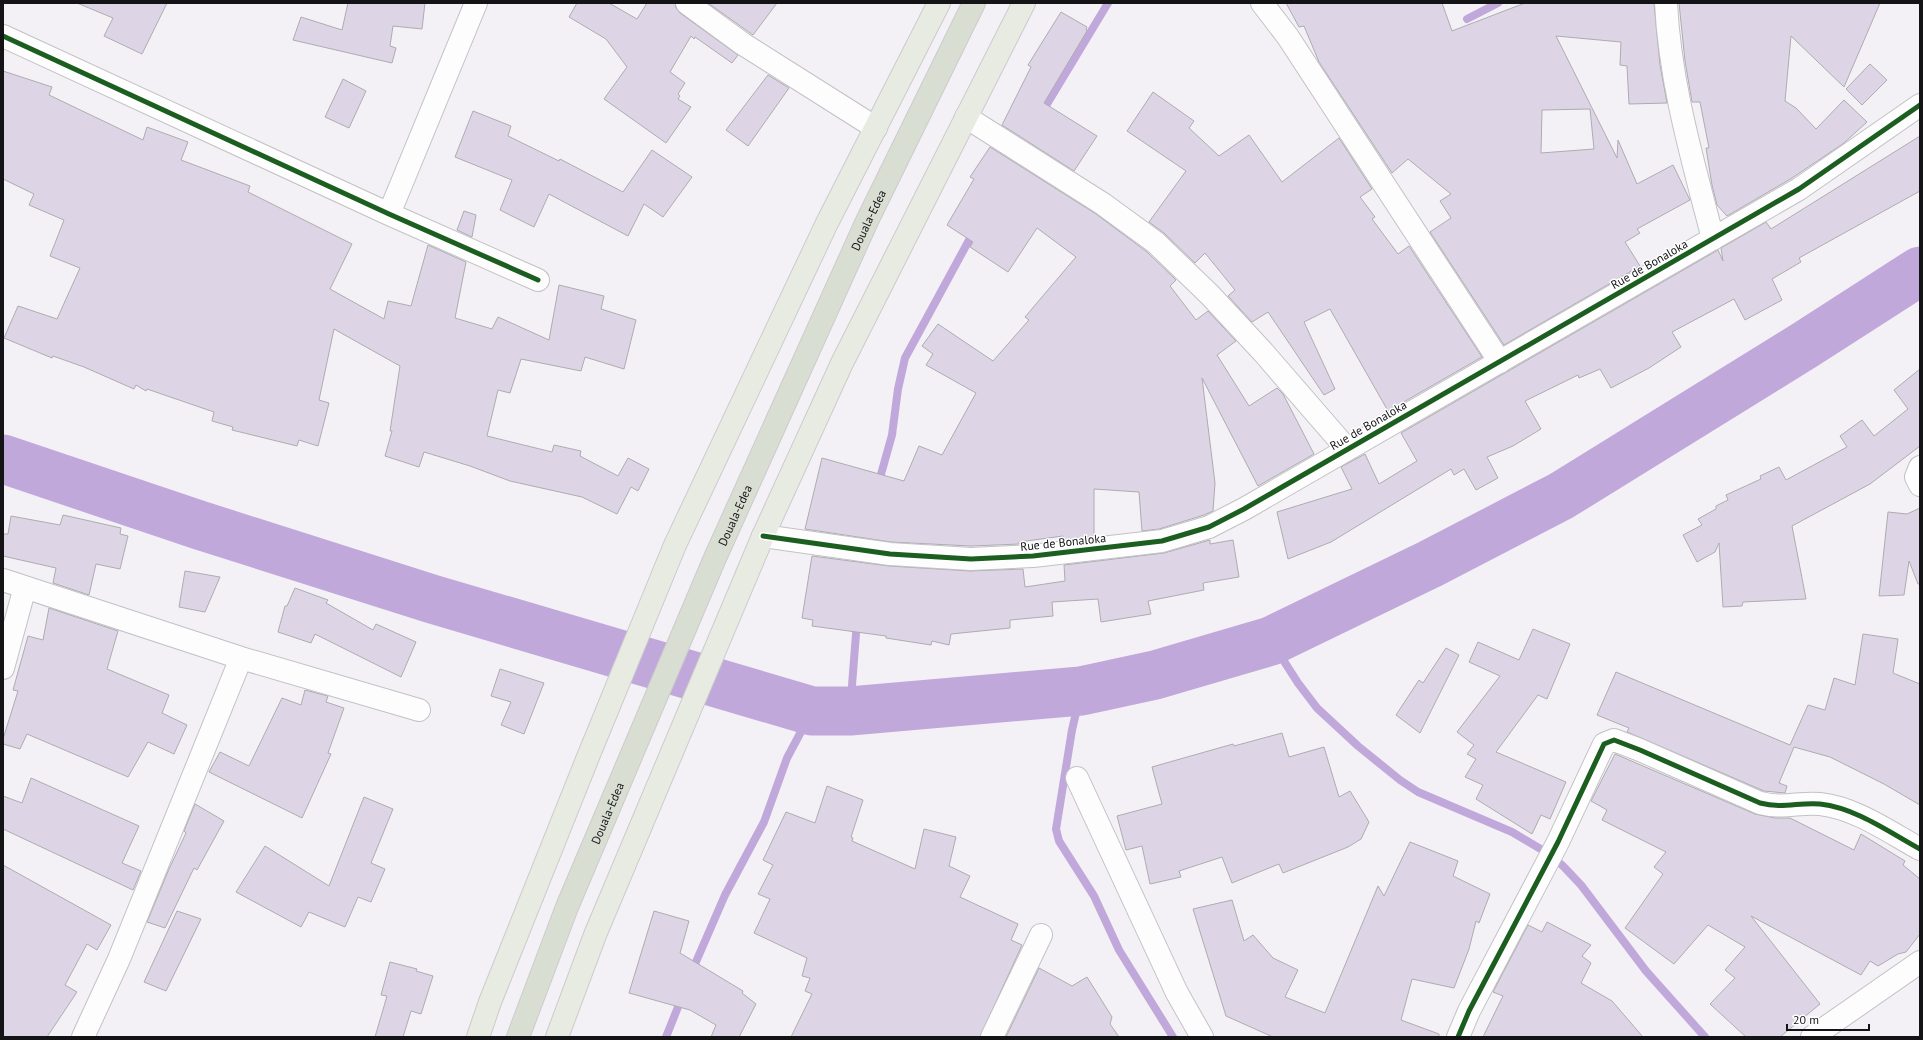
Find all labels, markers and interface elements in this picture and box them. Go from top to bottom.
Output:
street label: Douala-Edea [847,187,889,253]
street label: Rue de Bonaloka [1608,236,1690,292]
street label: Rue de Bonaloka [1327,397,1409,453]
street label: Douala-Edea [714,482,755,548]
street label: Rue de Bonaloka [1019,530,1107,554]
street label: Douala-Edea [587,780,627,846]
scale bar [1787,1006,1869,1032]
text: 20 m [1793,1012,1819,1027]

